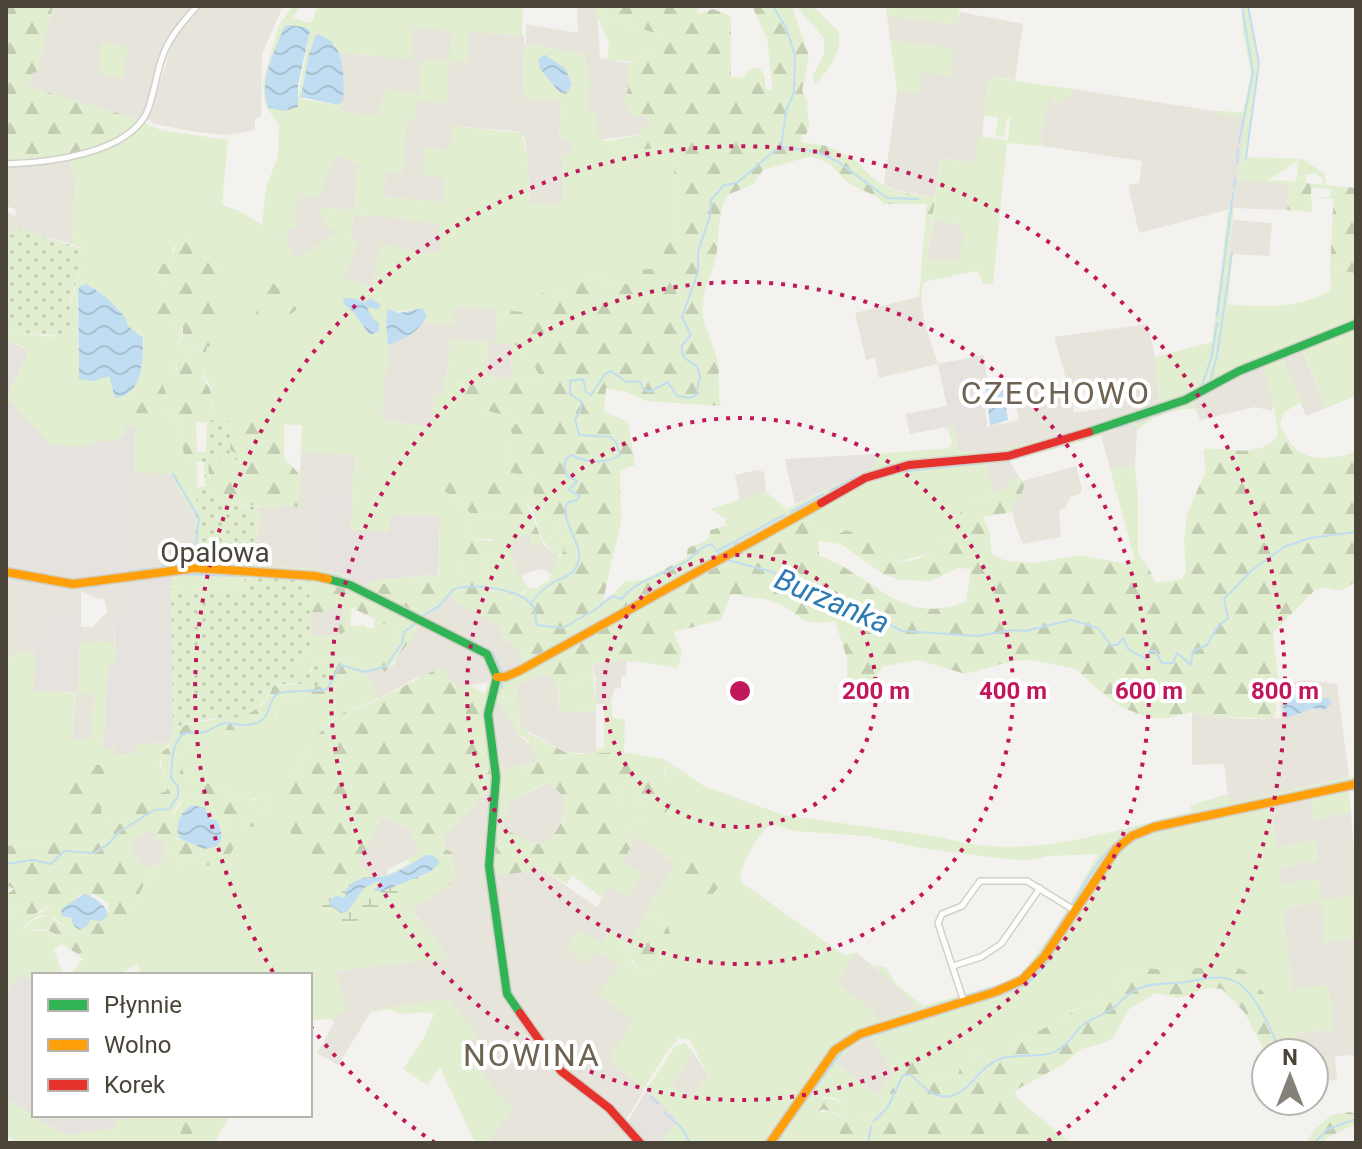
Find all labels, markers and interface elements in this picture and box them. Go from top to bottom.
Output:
district label: CZECHOWO [961,374,1151,412]
street label: Opalowa [160,536,270,569]
water label: Burzanka [770,561,895,640]
centre of rings [726,677,754,705]
text: 200 m [842,677,910,705]
text: 400 m [979,677,1047,705]
text: 600 m [1115,677,1183,705]
text: 800 m [1251,677,1319,705]
legend [32,973,312,1117]
text: Płynnie [104,991,182,1019]
text: Wolno [104,1031,171,1059]
district label: NOWINA [463,1036,601,1074]
north arrow [1250,1037,1330,1117]
text: N [1282,1045,1298,1070]
text: Korek [104,1071,166,1099]

